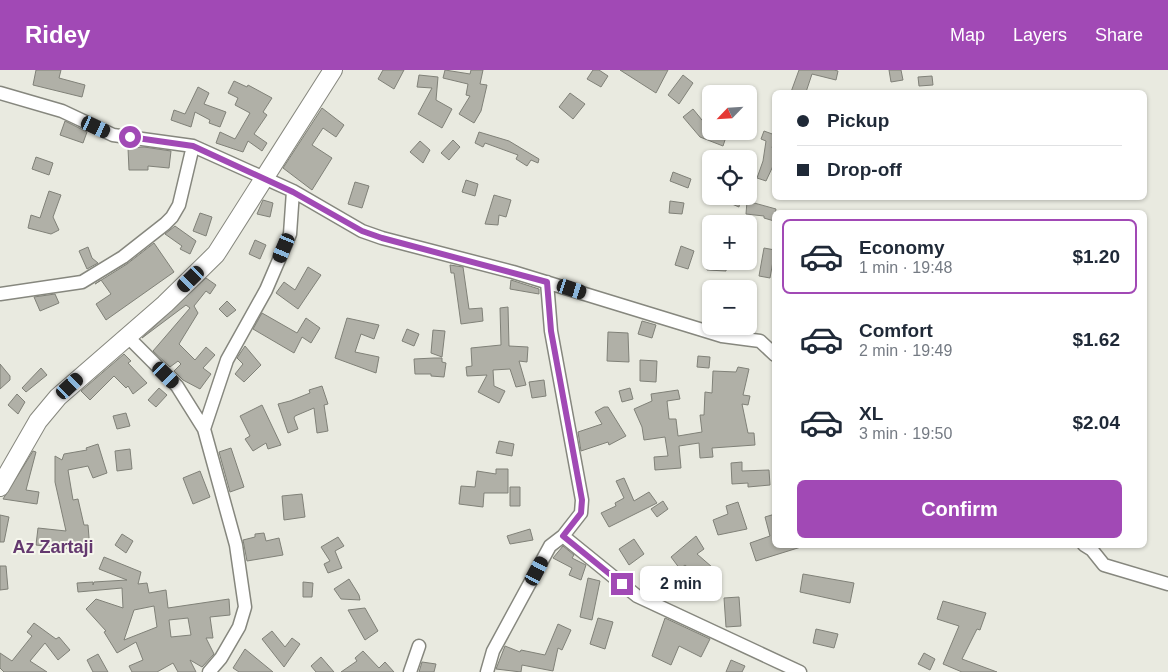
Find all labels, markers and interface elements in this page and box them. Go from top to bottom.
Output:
text: Ridey [25,21,90,48]
text: Map [950,25,985,45]
text: Layers [1013,25,1067,45]
text: Share [1095,25,1143,45]
north arrow [702,85,758,140]
map controls [702,85,757,335]
text: Pickup [827,110,889,131]
car [79,114,112,140]
route start [119,126,141,148]
button: locate [702,150,757,205]
text: Drop-off [827,159,902,180]
button: + [702,215,757,270]
car [271,231,296,265]
icon: car [799,234,844,279]
text: Economy [859,237,945,258]
text: $1.20 [1072,246,1120,267]
text: 1 min · 19:48 [859,259,952,276]
car [174,263,207,295]
car [555,277,588,301]
button: − [702,280,757,335]
icon: car [799,317,844,362]
text: Comfort [859,320,933,341]
text: $1.62 [1072,329,1120,350]
text: 2 min · 19:49 [859,342,952,359]
car [150,359,181,391]
car [53,370,86,402]
icon: car [799,400,844,445]
text: XL [859,403,883,424]
text: $2.04 [1072,412,1120,433]
text: 3 min · 19:50 [859,425,952,442]
button: Confirm [797,480,1122,538]
district label: Az Zartaji [12,537,94,557]
car [523,554,550,588]
callout: 2 min [640,566,722,602]
route end [611,573,633,595]
text: 2 min [660,575,702,592]

